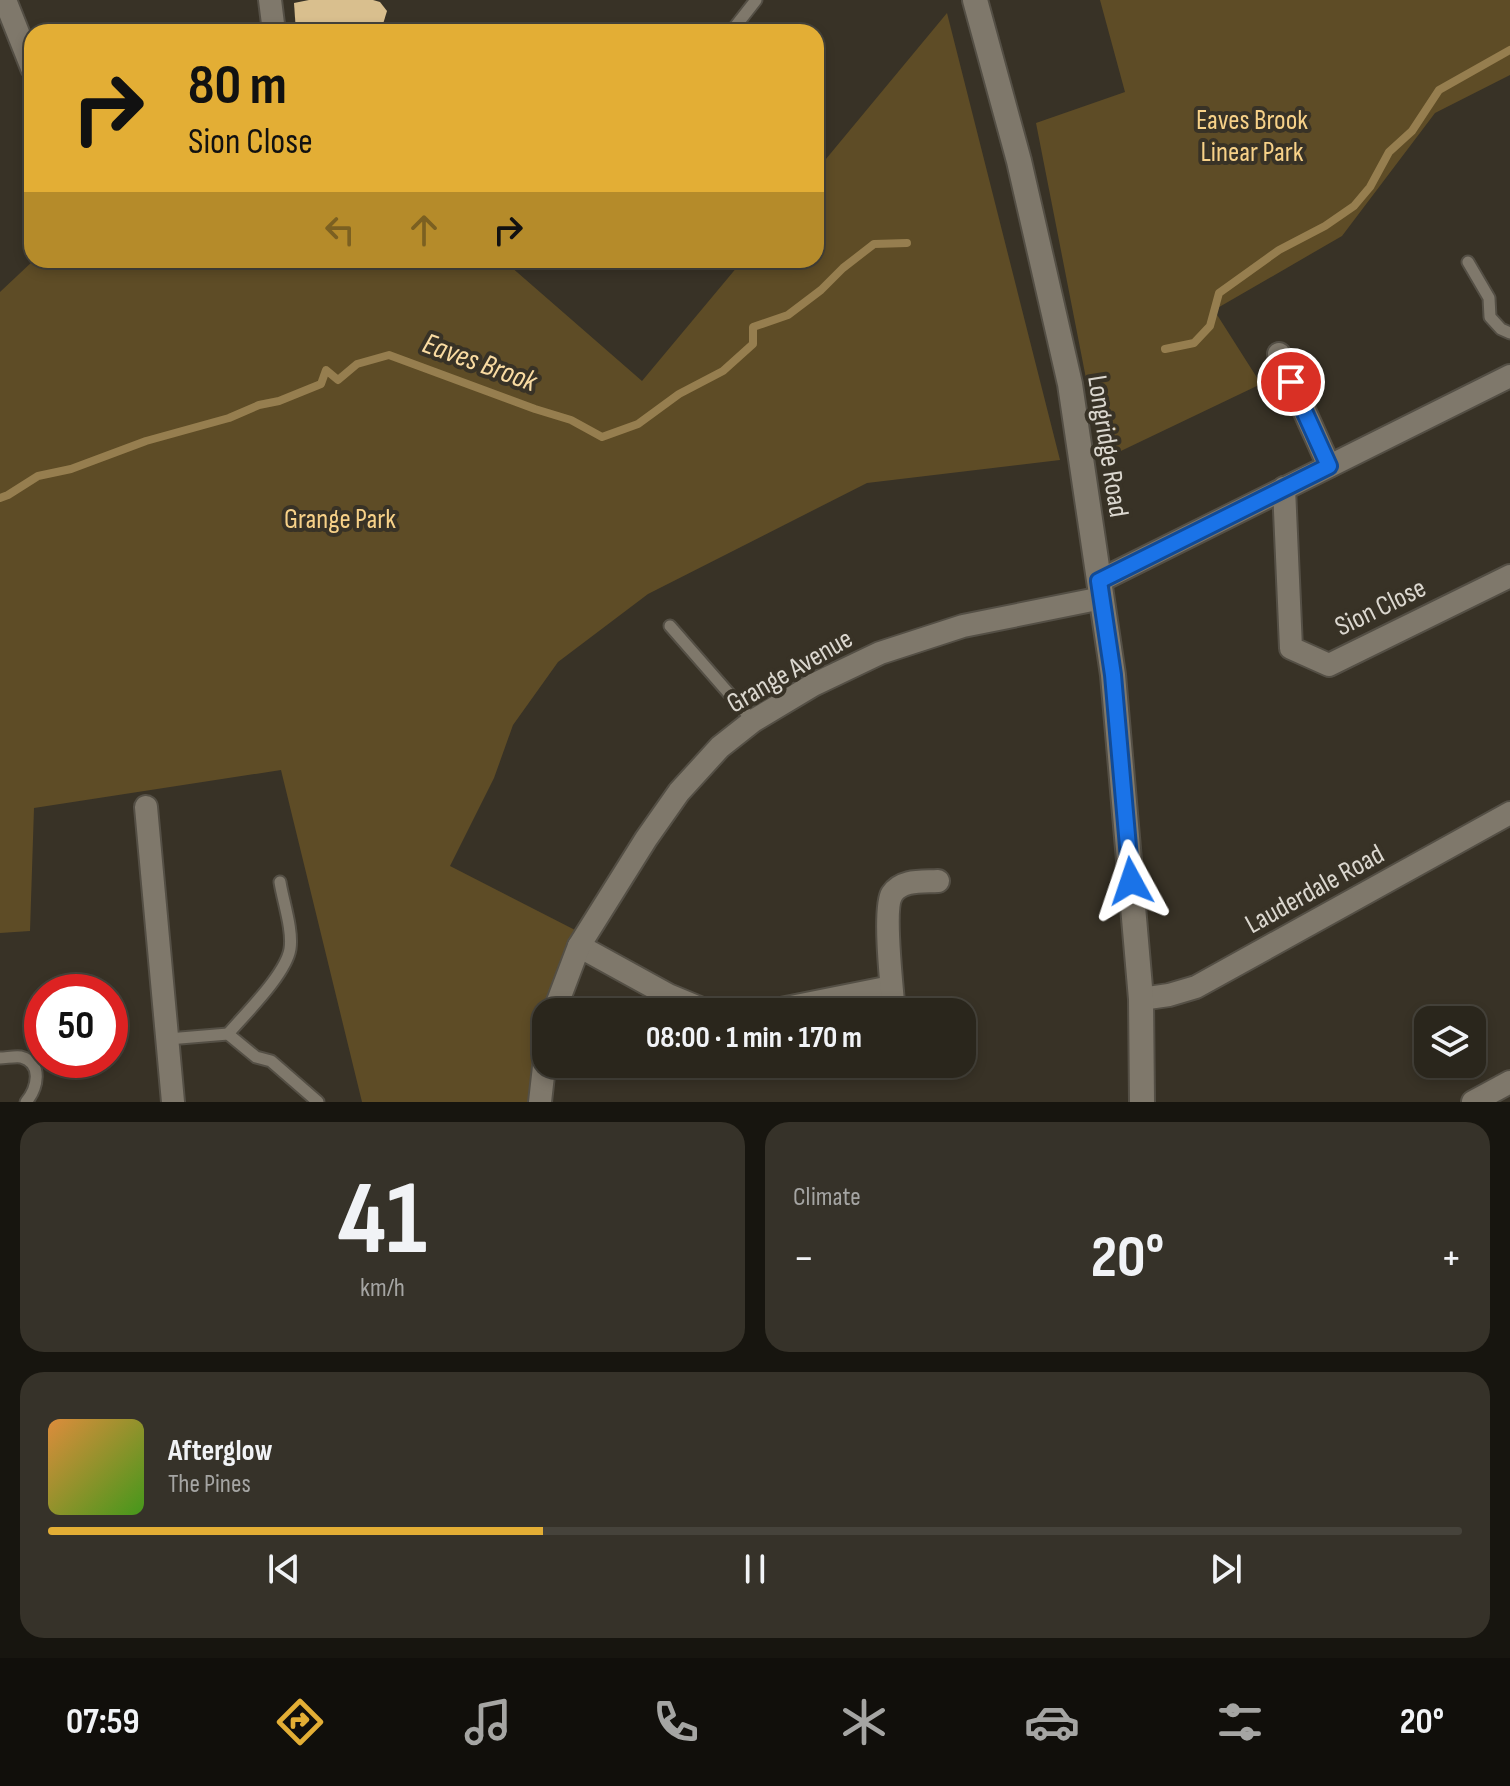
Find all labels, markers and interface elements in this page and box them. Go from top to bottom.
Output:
text: 80 m [188,53,287,120]
icon: right [56,56,160,160]
park label: Eaves Brook Linear Park [1196,104,1308,169]
text: Sion Close [188,121,313,164]
icon: left [318,208,362,252]
icon: ahead [402,208,446,252]
icon: right [486,208,530,252]
water label: Eaves Brook [418,326,542,400]
pin [1257,348,1325,416]
icon: arrive [1269,360,1313,404]
street label: Longridge Road [1080,373,1135,520]
park label: Grange Park [284,503,396,536]
street label: Sion Close [1330,571,1431,643]
street label: Grange Avenue [721,622,858,720]
street label: Lauderdale Road [1240,838,1390,941]
position arrow [1089,839,1173,923]
speed limit sign: 50 [24,974,128,1078]
map controls [1414,1006,1486,1078]
button: layers [1414,1006,1486,1078]
text: 08:00 · 1 min · 170 m [646,1020,862,1056]
text: 41 [338,1158,427,1283]
text: Climate [793,1182,861,1213]
text: 20° [1091,1222,1164,1294]
text: − [793,1232,815,1285]
text: + [1440,1232,1462,1285]
text: km/h [360,1273,405,1304]
text: Afterglow [168,1433,273,1469]
text: The Pines [168,1469,251,1500]
icon: previous [262,1547,306,1591]
icon: pause [733,1547,777,1591]
icon: next [1204,1547,1248,1591]
icon: directions [272,1694,328,1750]
icon: music [460,1694,516,1750]
icon: phone [648,1694,704,1750]
icon: climate [836,1694,892,1750]
icon: car [1024,1694,1080,1750]
icon: filters [1212,1694,1268,1750]
text: 07:59 [66,1701,140,1744]
text: 20° [1400,1701,1444,1744]

